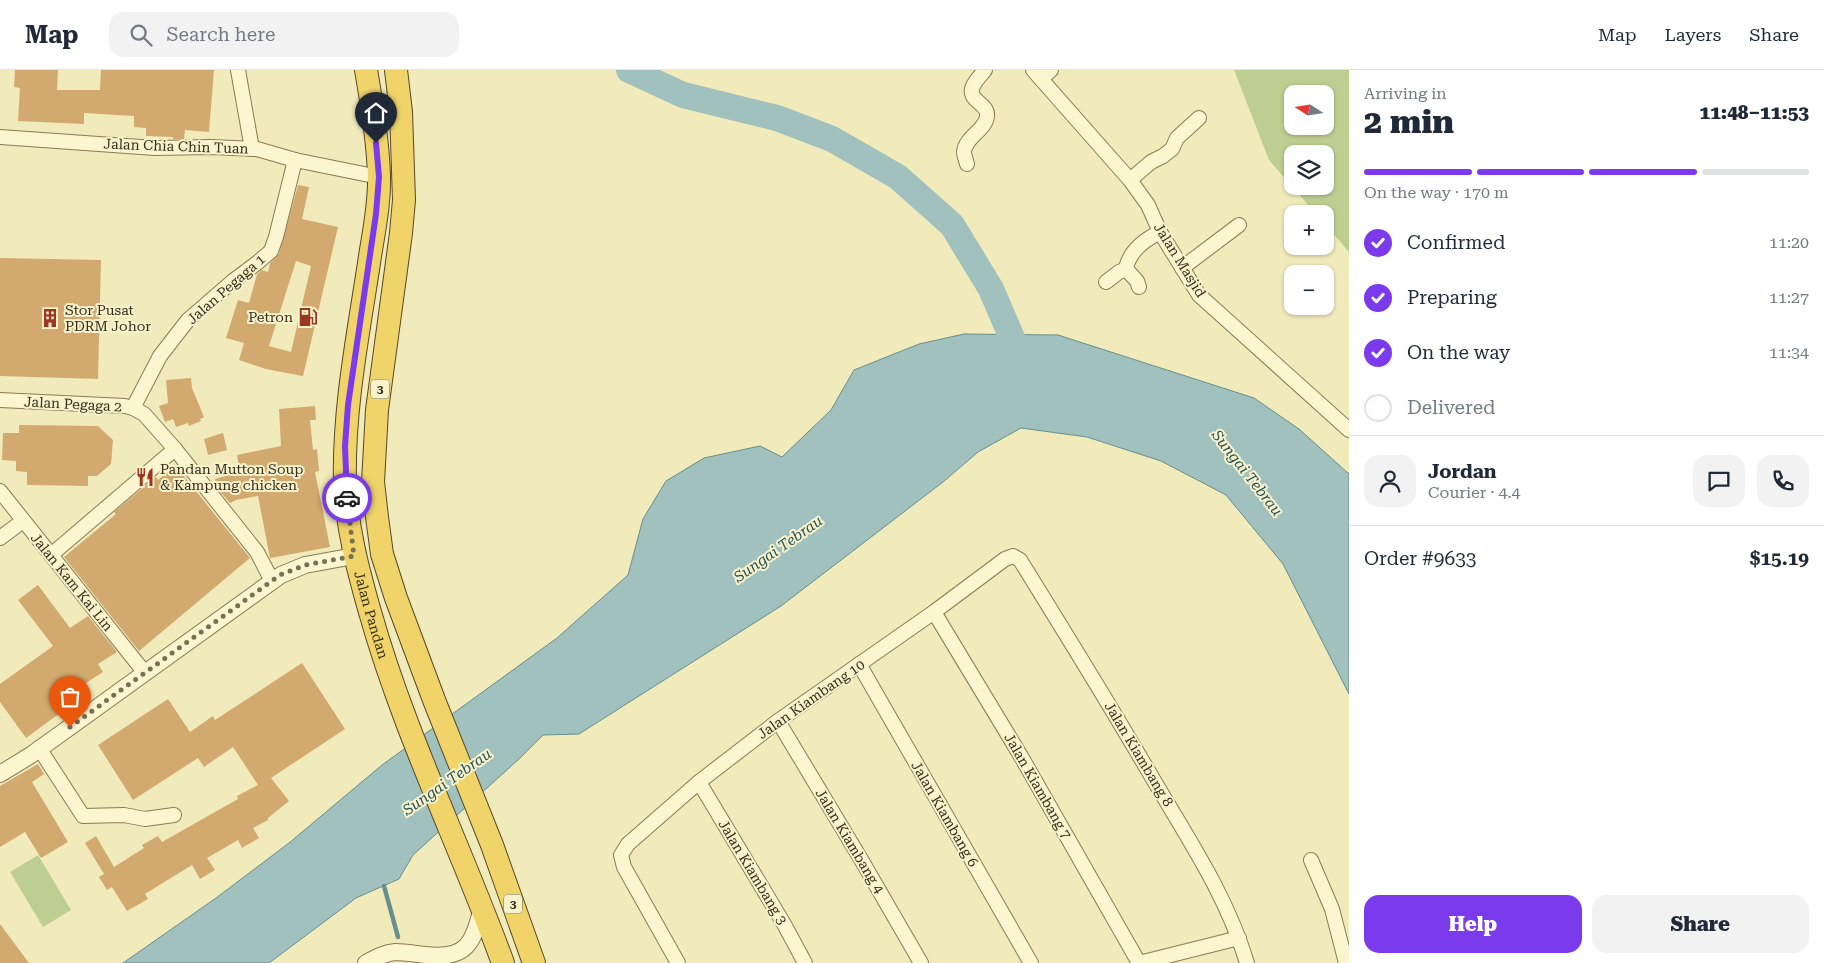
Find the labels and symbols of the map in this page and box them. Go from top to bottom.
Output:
north arrow [1284,85,1334,135]
pin [355,92,397,143]
street label: Jalan Chia Chin Tuan [103,135,249,157]
street label: Jalan Masjid [1151,220,1209,300]
street label: Jalan Pegaga 1 [184,251,268,327]
place label: Stor Pusat PDRM Johor [65,302,151,334]
fuel station icon: Petron [297,306,319,328]
building icon: Stor Pusat PDRM Johor [39,307,61,329]
place label: Petron [248,309,293,325]
road number: 3 [371,380,389,398]
street label: Jalan Pegaga 2 [24,393,122,415]
water label: Sungai Tebrau [1207,426,1286,520]
place label: Pandan Mutton Soup & Kampung chicken [160,461,303,493]
restaurant icon: Pandan Mutton Soup & Kampung chicken [134,466,156,488]
courier [322,473,372,523]
water label: Sungai Tebrau [729,512,826,587]
street label: Jalan Kam Kai Lin [28,530,116,634]
street label: Jalan Pandan [351,569,392,661]
street label: Jalan Kiambang 10 [754,656,868,742]
pin [49,676,91,727]
street label: Jalan Kiambang 8 [1101,699,1177,809]
street label: Jalan Kiambang 7 [1001,730,1075,842]
water label: Sungai Tebrau [398,745,495,820]
street label: Jalan Kiambang 6 [908,758,982,870]
street label: Jalan Kiambang 4 [812,786,888,896]
street label: Jalan Kiambang 3 [715,817,791,927]
road number: 3 [504,894,522,914]

